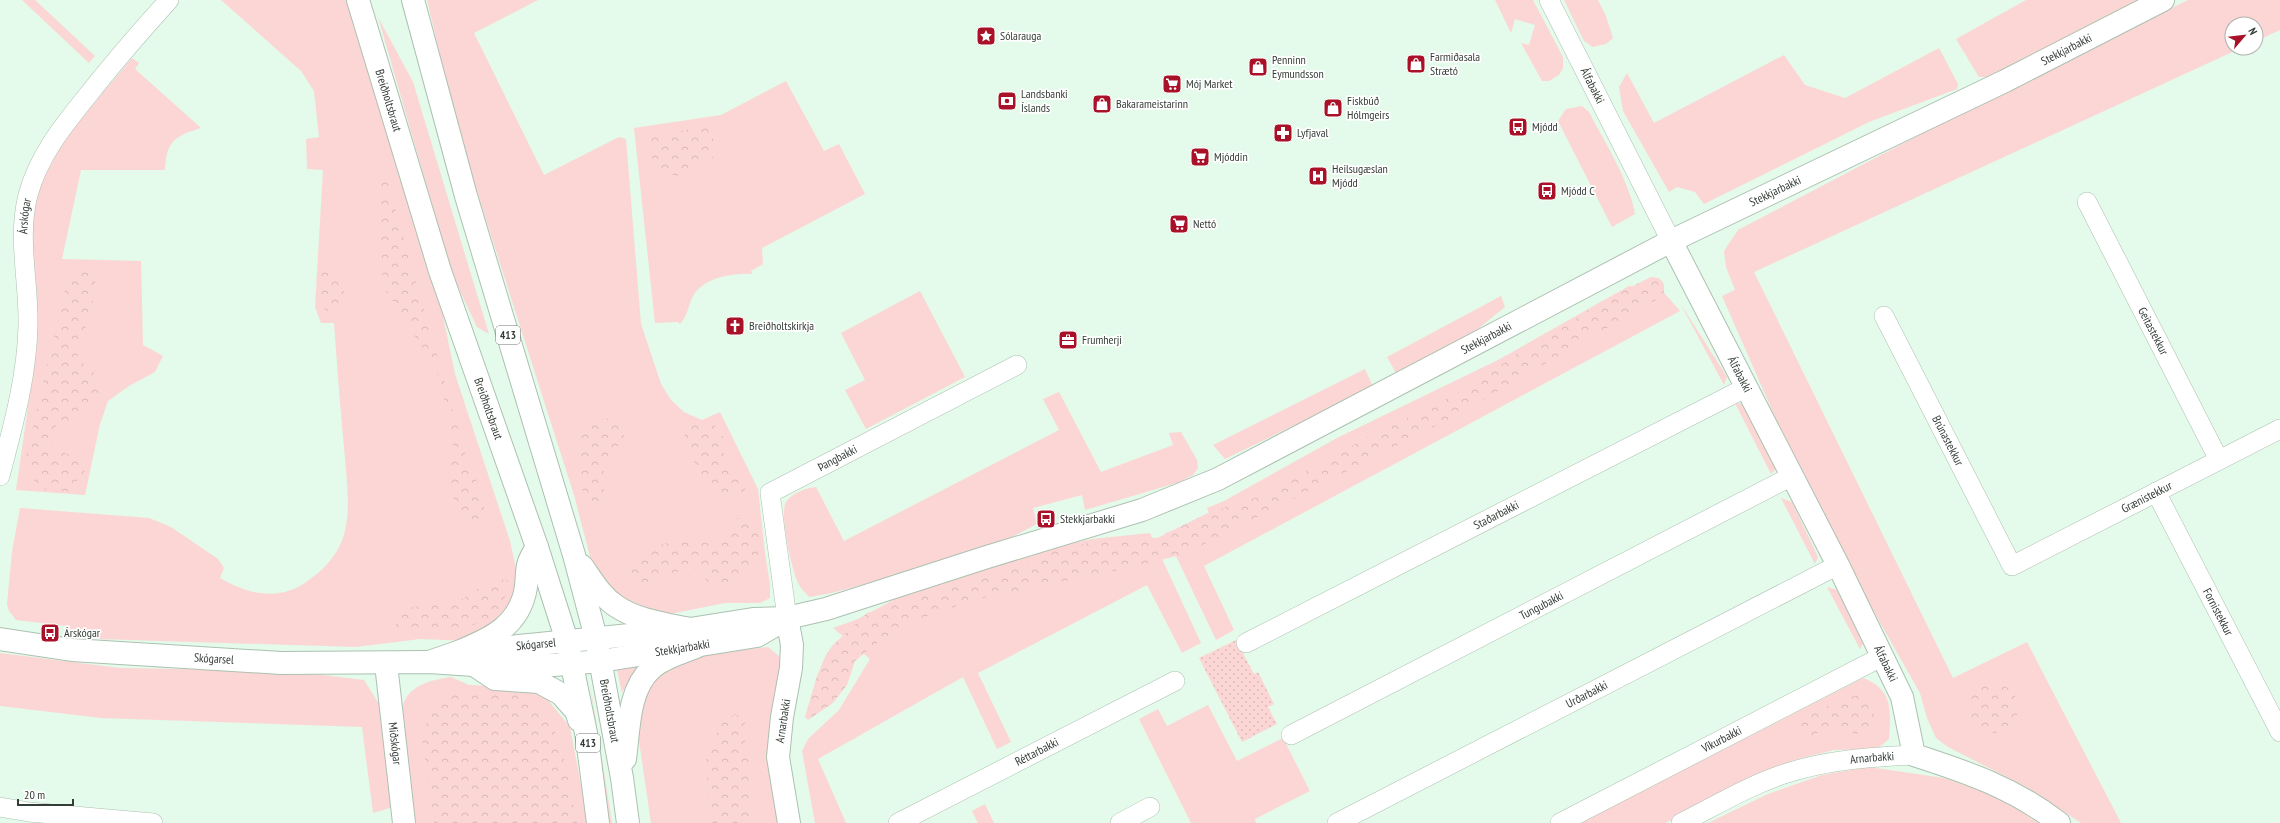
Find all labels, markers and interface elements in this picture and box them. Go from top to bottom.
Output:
north arrow [2224,16,2264,56]
place icon: Sólarauga [975,25,997,47]
text: N [2245,25,2260,37]
place label: Sólarauga [1000,28,1041,43]
street label: Stekkjarbakki [2038,30,2094,68]
place label: Farmiðasala Strætó [1430,49,1480,78]
place label: Penninn Eymundsson [1272,52,1324,81]
shop icon: Farmiðasala Strætó [1405,53,1427,75]
shop icon: Penninn Eymundsson [1247,56,1269,78]
street label: Álfabakki [1577,65,1608,106]
street label: Breiðholtsbraut [372,67,406,134]
supermarket icon: Mój Market [1161,73,1183,95]
place label: Mój Market [1186,76,1233,91]
place label: Landsbanki Íslands [1021,86,1068,115]
bank icon: Landsbanki Íslands [996,90,1018,112]
shop icon: Bakarameistarinn [1091,93,1113,115]
place label: Fiskbúð Hólmgeirs [1347,93,1389,122]
place label: Bakarameistarinn [1116,96,1188,111]
shop icon: Fiskbúð Hólmgeirs [1322,97,1344,119]
bus stop icon: Mjódd [1507,116,1529,138]
place label: Mjódd [1532,119,1558,134]
pharmacy icon: Lyfjaval [1272,122,1294,144]
place label: Lyfjaval [1297,125,1328,140]
supermarket icon: Mjóddin [1189,146,1211,168]
place label: Mjóddin [1214,149,1248,164]
place label: Heilsugæslan Mjódd [1332,161,1388,190]
hospital icon: Heilsugæslan Mjódd [1307,165,1329,187]
street label: Stekkjarbakki [1747,172,1803,209]
bus stop icon: Mjódd C [1536,180,1558,202]
place label: Mjódd C [1561,183,1595,198]
street label: Árskógar [15,196,34,234]
supermarket icon: Nettó [1168,213,1190,235]
place label: Nettó [1193,216,1216,231]
street label: Geitastekkur [2135,304,2172,358]
church icon: Breiðholtskirkja [724,315,746,337]
place label: Breiðholtskirkja [749,318,814,333]
street label: Stekkjarbakki [1458,318,1514,357]
road number: 413 [496,326,520,344]
office icon: Frumherji [1057,329,1079,351]
place label: Frumherji [1082,332,1122,347]
street label: Álfabakki [1725,354,1756,395]
street label: Breiðholtsbraut [471,376,507,442]
street label: Brúnastekkur [1929,413,1968,469]
street label: Þangbakki [815,441,859,474]
street label: Grænistekkur [2118,477,2175,516]
street label: Staðarbakki [1471,497,1521,532]
bus stop icon: Stekkjarbakki [1035,508,1057,530]
place label: Stekkjarbakki [1060,511,1115,526]
street label: Fornistekkur [2200,585,2237,639]
street label: Tungubakki [1517,588,1566,623]
bus stop icon: Árskógar [39,622,61,644]
place label: Árskógar [64,625,101,640]
street label: Skógarsel [515,634,557,653]
street label: Stekkjarbakki [654,636,711,659]
street label: Álfabakki [1871,643,1901,684]
street label: Skógarsel [193,650,235,667]
street label: Urðarbakki [1563,677,1610,711]
street label: Breiðholtsbraut [597,678,623,745]
street label: Arnarbakki [772,698,793,744]
street label: Miðskógar [386,721,405,766]
street label: Víkurbakki [1698,722,1744,756]
road number: 413 [576,734,600,752]
street label: Réttarbakki [1012,734,1061,769]
street label: Arnarbakki [1849,748,1895,767]
scale bar [18,781,73,807]
text: 20 m [24,787,45,802]

